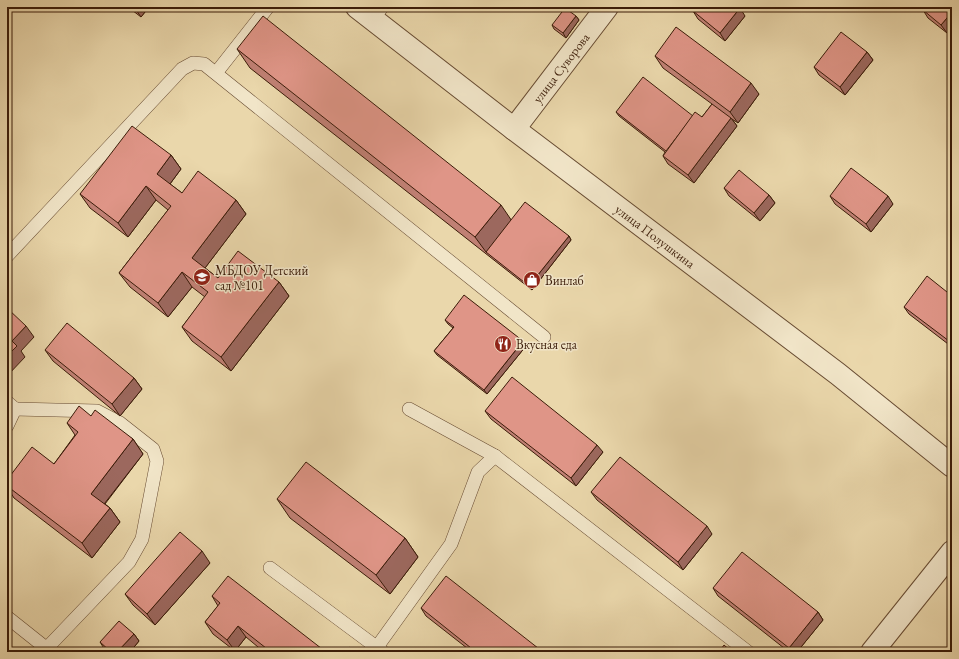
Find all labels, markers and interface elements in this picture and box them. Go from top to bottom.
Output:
street label: улица Суворова [529,29,593,106]
street label: улица Полушкина [612,200,699,272]
place label: МБДОУ Детский сад №101 [215,262,308,294]
school or university icon: МБДОУ Детский сад №101 [192,267,212,287]
shop icon: Винлаб [522,270,542,290]
place label: Винлаб [545,272,584,289]
restaurant icon: Вкусная еда [493,334,513,354]
place label: Вкусная еда [516,336,578,353]

